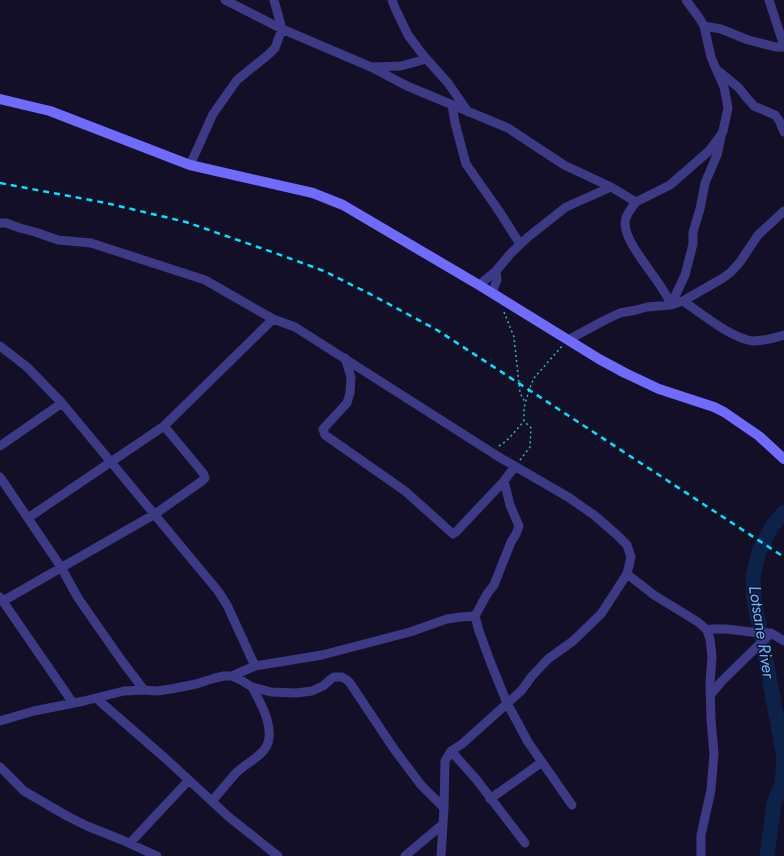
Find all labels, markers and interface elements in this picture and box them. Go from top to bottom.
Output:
water label: Lotsane River [743,584,781,681]

